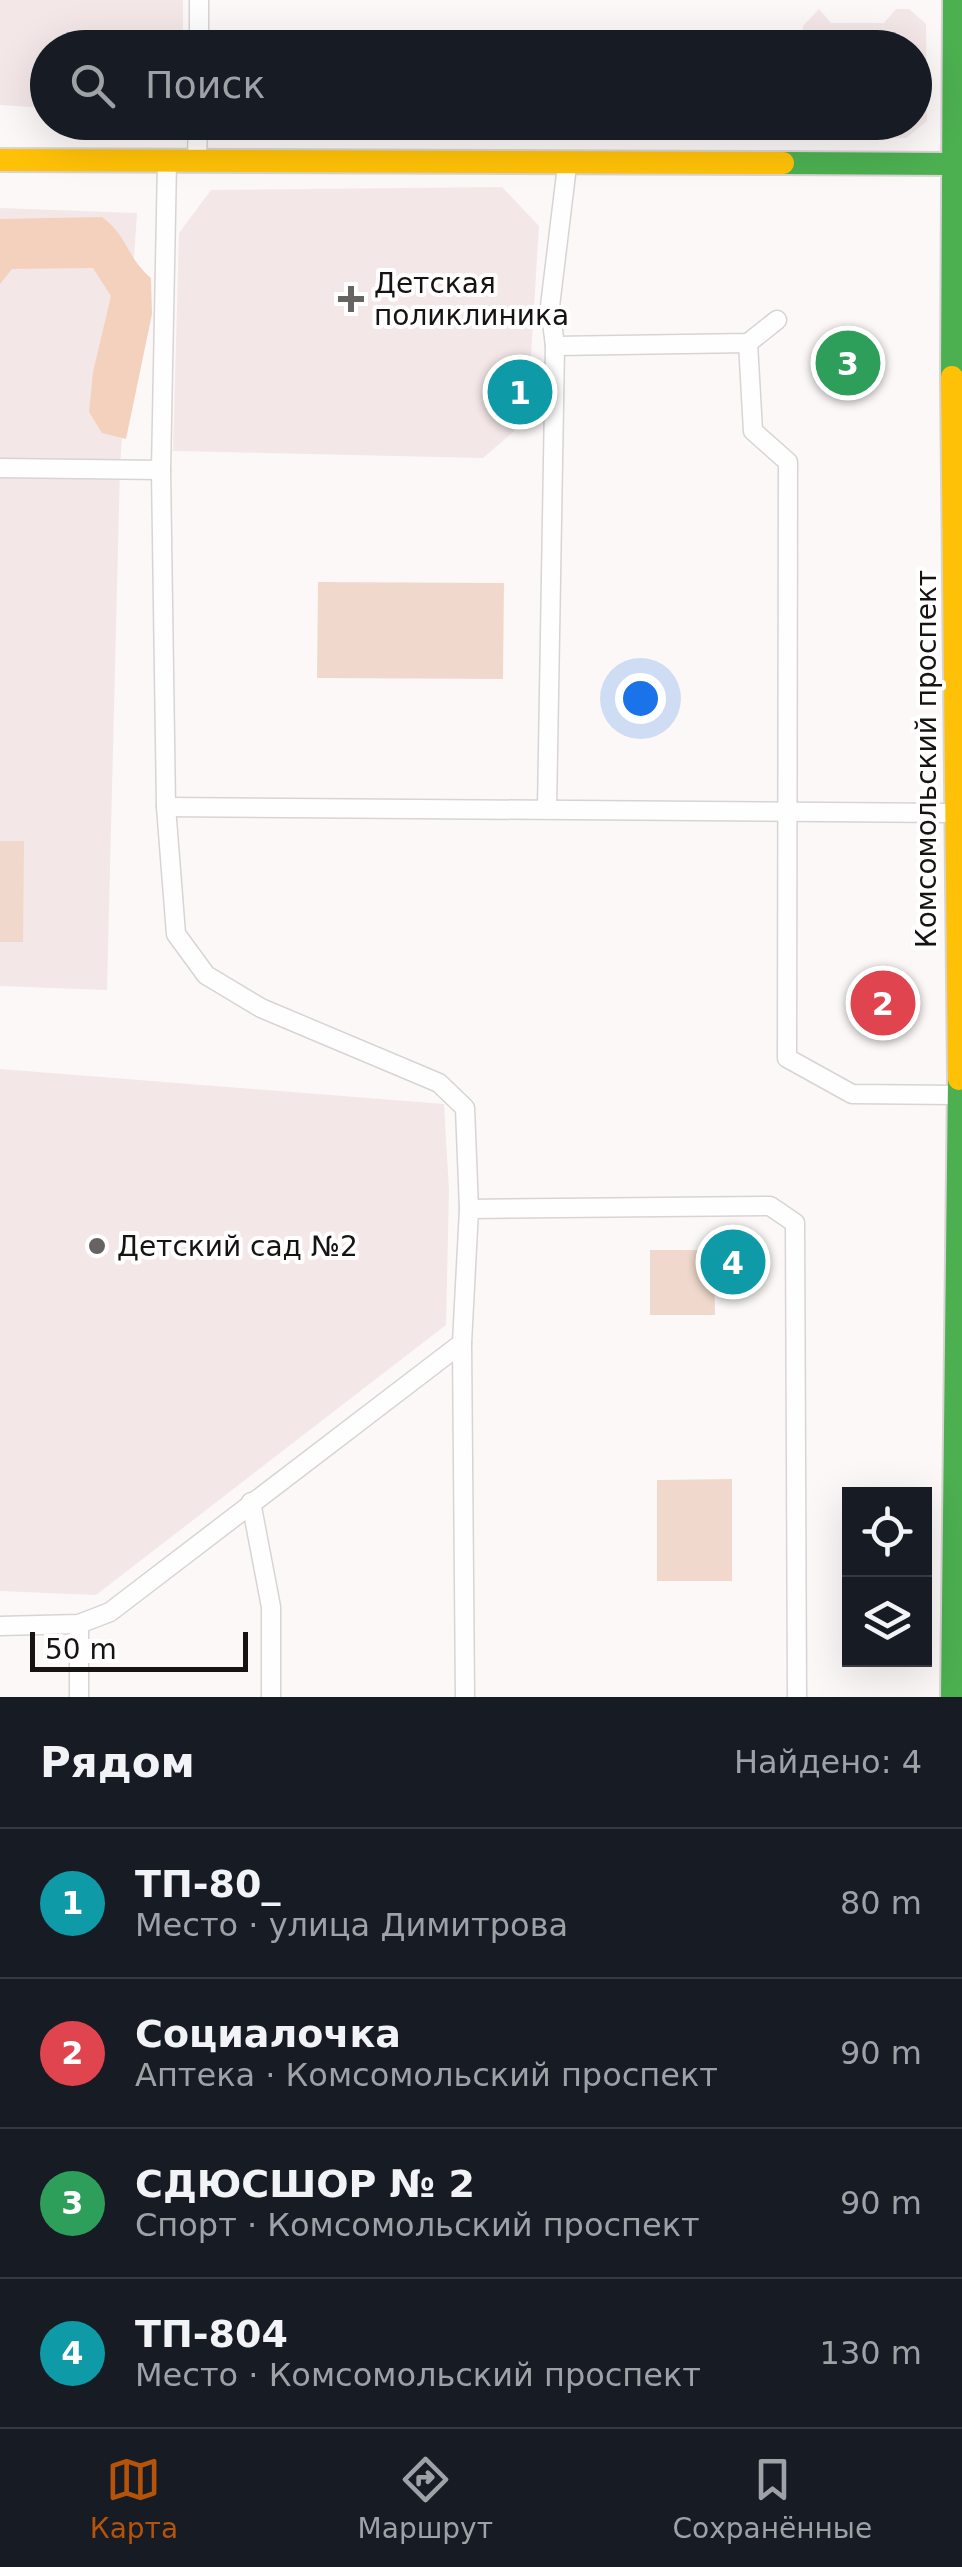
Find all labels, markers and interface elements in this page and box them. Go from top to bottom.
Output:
search box [30,30,932,140]
icon: search [65,58,120,113]
text: Поиск [145,63,265,107]
place label: Детская поликлиника [374,267,569,332]
marker: Детская поликлиника [338,286,364,312]
pin: 3 [816,326,880,400]
pin: 1 [488,354,552,430]
street label: Комсомольский проспект [910,570,943,948]
your location [615,673,666,724]
pin: 2 [850,966,916,1040]
pin: 4 [700,1224,766,1300]
place label: Детский сад №2 [117,1230,358,1263]
marker: Детский сад №2 [86,1235,108,1257]
map controls [842,1487,932,1667]
button: locate [842,1487,932,1577]
button: layers [842,1577,932,1667]
scale bar [30,1627,248,1672]
text: 50 m [45,1633,117,1666]
text: Рядом [40,1738,195,1787]
text: Найдено: 4 [734,1743,922,1781]
text: ТП-80_ [135,1862,280,1906]
text: 1 [61,1884,84,1922]
text: 80 m [840,1884,922,1922]
text: Место · улица Димитрова [135,1906,568,1944]
text: Социалочка [135,2012,401,2056]
text: 2 [61,2034,84,2072]
text: 90 m [840,2034,922,2072]
text: Аптека · Комсомольский проспект [135,2056,718,2094]
text: СДЮСШОР № 2 [135,2162,475,2206]
text: 3 [61,2184,84,2222]
text: 90 m [840,2184,922,2222]
text: Спорт · Комсомольский проспект [135,2206,700,2244]
text: ТП-804 [135,2312,288,2356]
text: 4 [61,2334,84,2372]
text: 130 m [820,2334,922,2372]
text: Место · Комсомольский проспект [135,2356,701,2394]
tab: Карта [90,2452,178,2545]
tab: Маршрут [358,2452,493,2545]
tab: Сохранённые [673,2452,872,2545]

